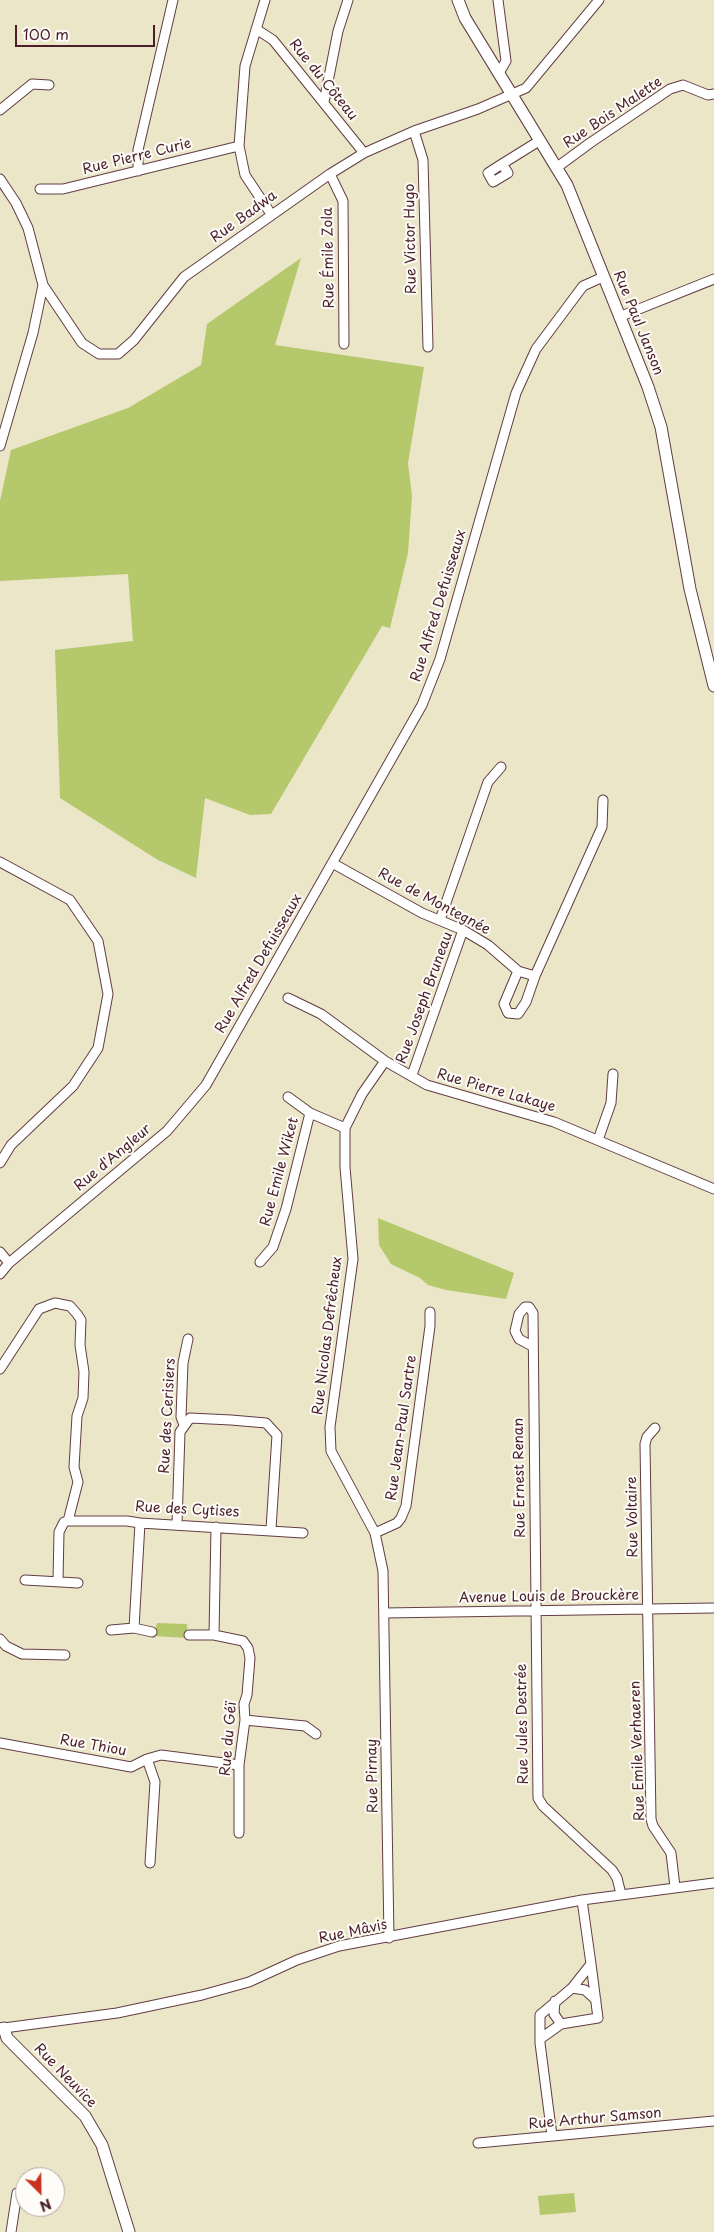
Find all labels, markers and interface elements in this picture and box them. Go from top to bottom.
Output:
scale bar [18,15,158,47]
text: 100 m [23,22,69,45]
street label: Rue du Côteau [285,36,361,124]
street label: Rue Bois Malette [561,74,665,152]
street label: Rue Pierre Curie [81,135,193,179]
street label: Rue Victor Hugo [402,184,420,294]
street label: Rue Badwa [208,187,280,247]
street label: Rue Émile Zola [320,207,338,309]
street label: Rue Paul Janson [609,268,667,378]
street label: Rue Alfred Defuisseaux [408,528,470,684]
street label: Rue de Montegnée [375,865,493,939]
street label: Rue Alfred Defuisseaux [212,891,306,1037]
street label: Rue Joseph Bruneau [393,930,457,1066]
street label: Rue Pierre Lakaye [435,1066,557,1116]
street label: Rue Emile Wiket [257,1116,303,1228]
street label: Rue d'Angleur [71,1121,155,1195]
street label: Rue Nicolas Defrêcheux [310,1256,346,1416]
street label: Rue Jean-Paul Sartre [383,1354,421,1502]
street label: Rue des Cerisiers [157,1358,179,1474]
street label: Rue Ernest Renan [511,1418,529,1538]
street label: Rue Voltaire [624,1476,642,1558]
street label: Rue des Cytises [134,1499,240,1521]
street label: Avenue Louis de Brouckère [459,1587,639,1607]
street label: Rue Jules Destrée [514,1663,532,1785]
street label: Rue Emile Verhaeren [627,1680,649,1822]
street label: Rue du Géï [217,1701,241,1777]
street label: Rue Thiou [58,1732,128,1760]
street label: Rue Pirnay [364,1739,382,1813]
street label: Rue Mâvis [317,1917,389,1947]
street label: Rue Neuvice [30,2040,100,2112]
street label: Rue Arthur Samson [528,2105,662,2133]
north arrow [15,2167,65,2217]
text: N [36,2194,55,2217]

